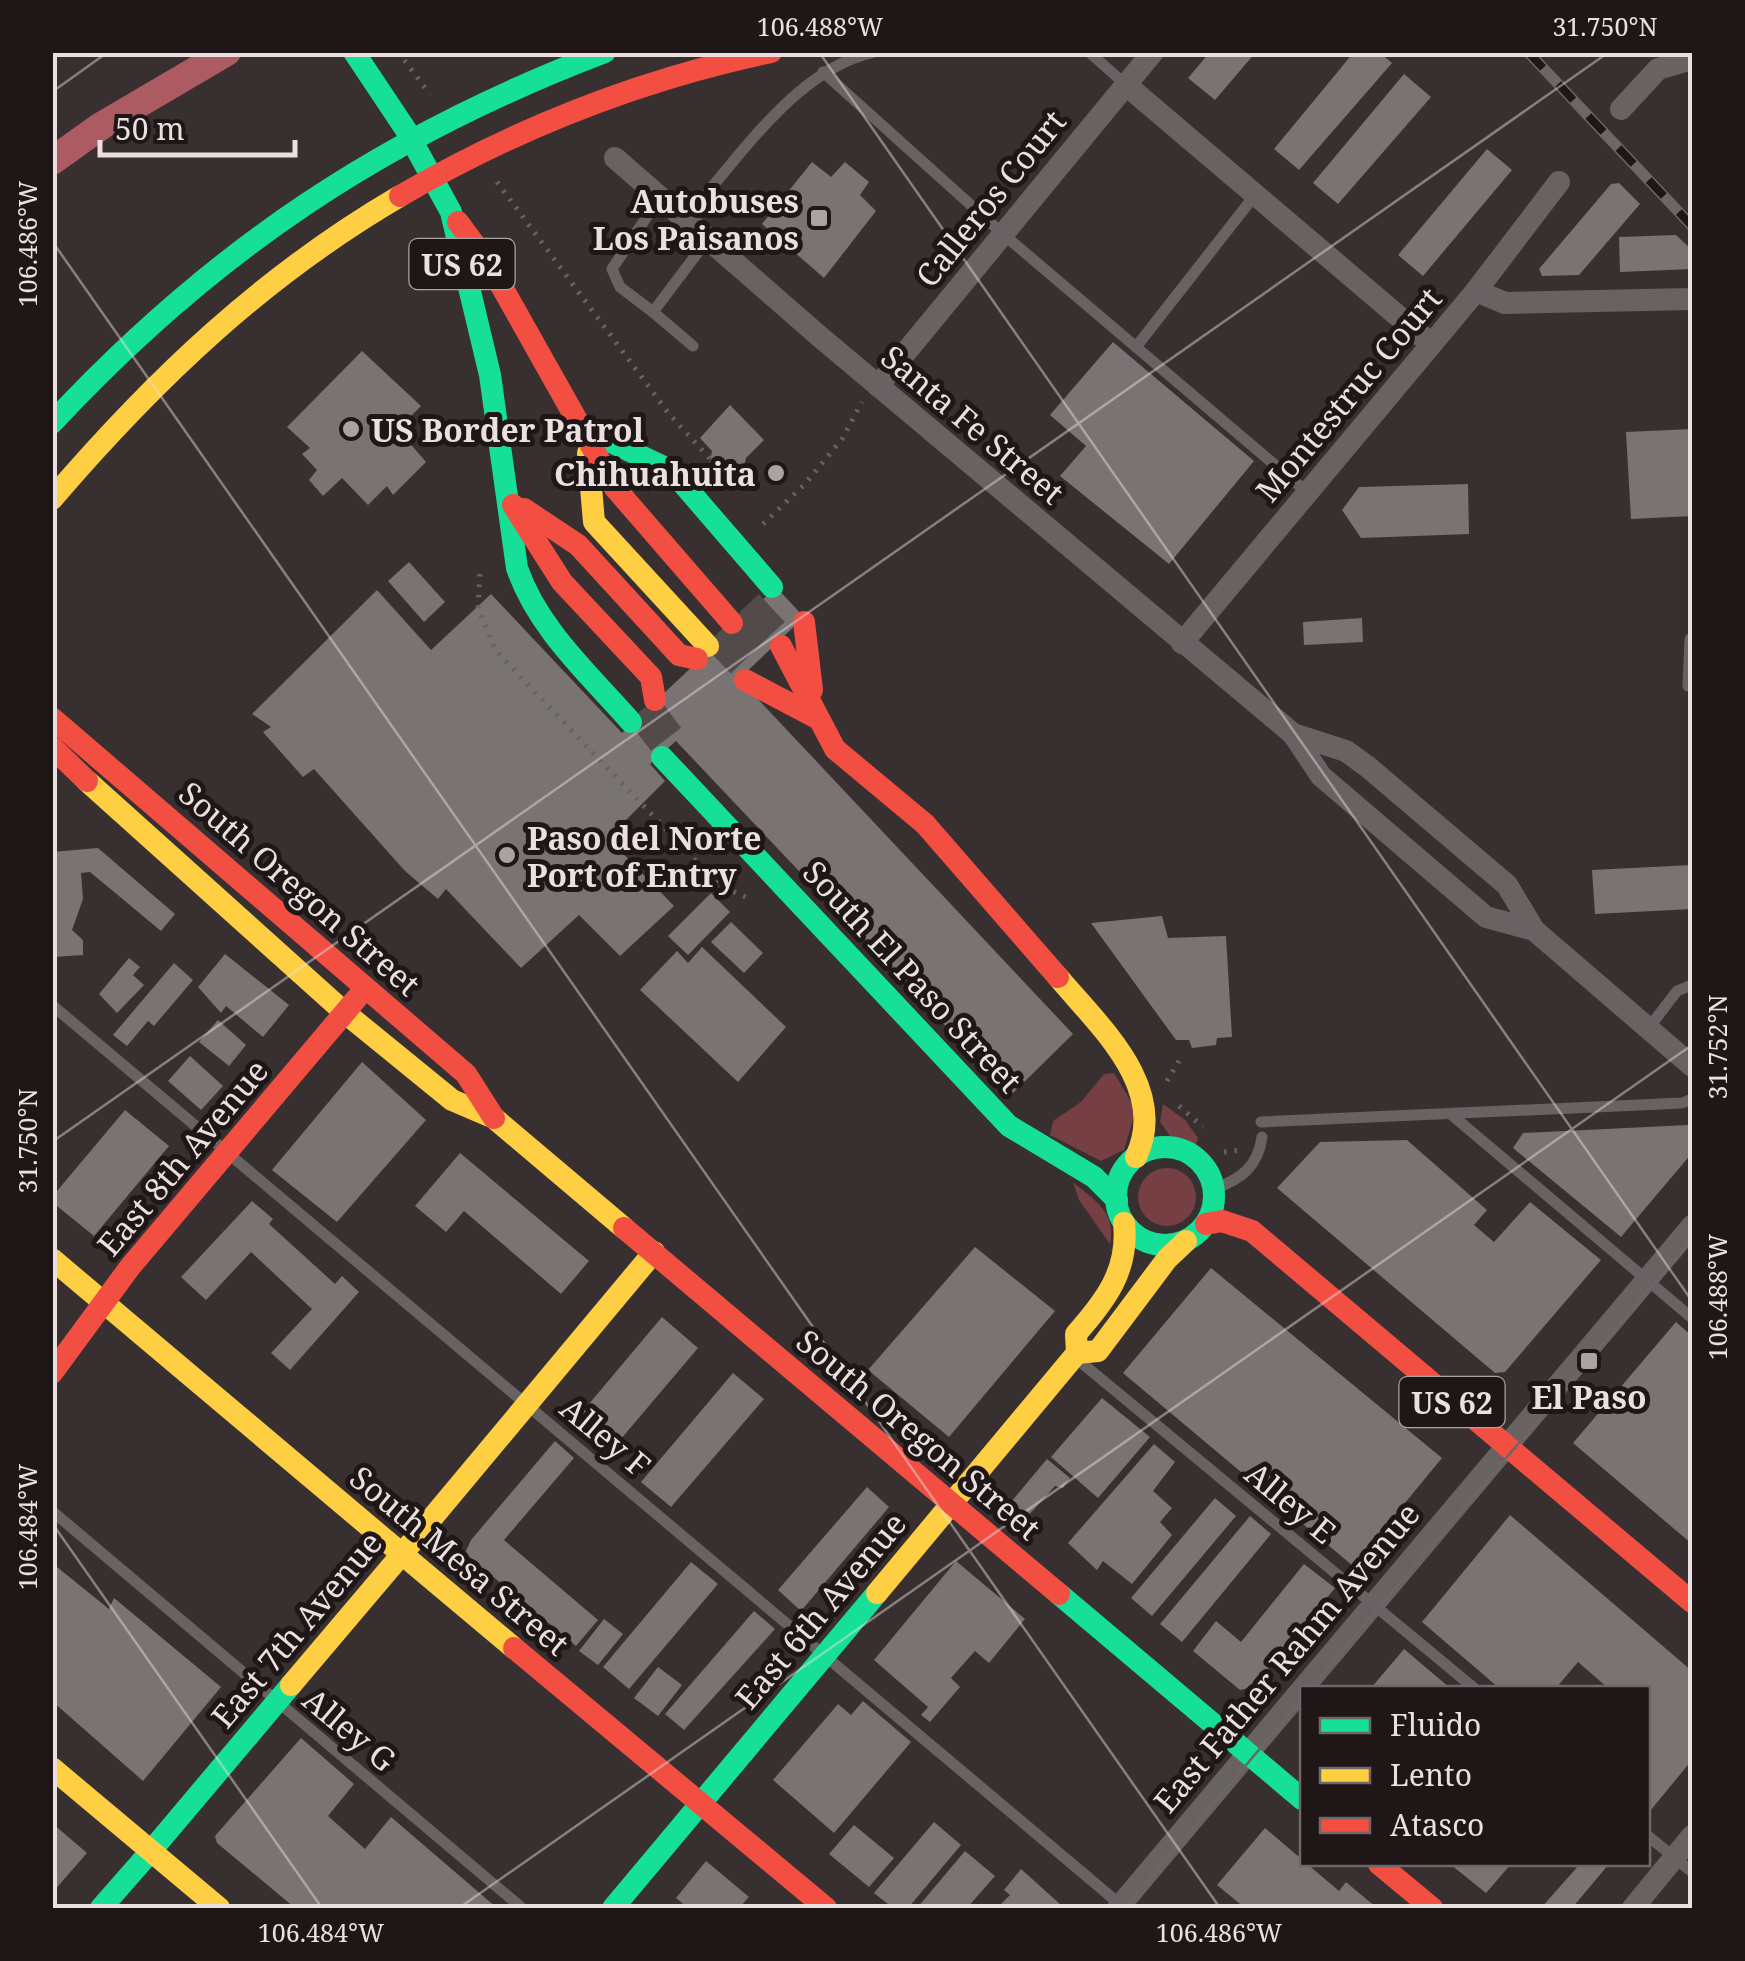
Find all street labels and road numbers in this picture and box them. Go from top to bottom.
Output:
street label: Calleros Court [905,101,1075,295]
road number: US 62 [410,239,514,289]
street label: Montestruc Court [1246,278,1450,510]
street label: Santa Fe Street [873,335,1073,513]
street label: South Oregon Street [170,771,430,1005]
street label: South El Paso Street [794,851,1032,1101]
street label: East 8th Avenue [87,1050,277,1264]
street label: South Oregon Street [788,1319,1050,1549]
road number: US 62 [1400,1377,1504,1427]
street label: Alley F [552,1386,660,1486]
street label: Alley E [1237,1452,1345,1552]
street label: South Mesa Street [342,1456,578,1664]
street label: East Father Rahm Avenue [1144,1493,1428,1821]
street label: East 6th Avenue [725,1503,915,1717]
street label: East 7th Avenue [201,1522,391,1736]
street label: Alley G [295,1678,406,1781]

